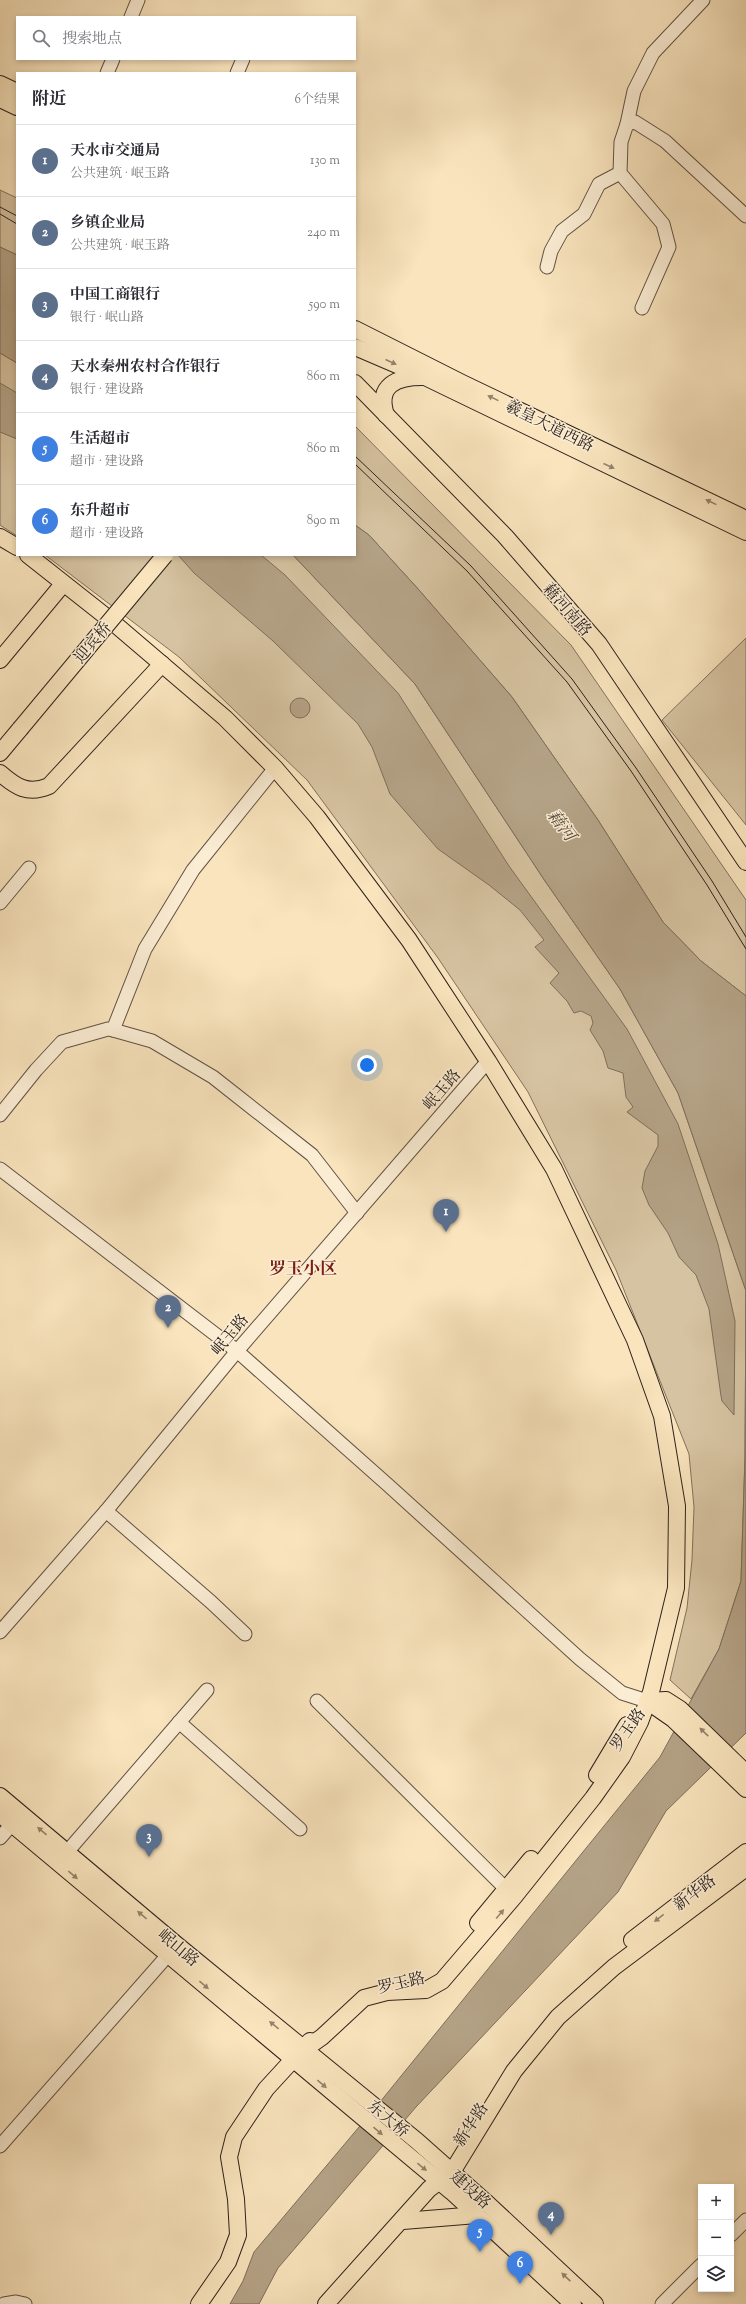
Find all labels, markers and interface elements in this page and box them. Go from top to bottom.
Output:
search box [16,16,356,60]
icon: search [30,27,52,49]
text: 搜索地点 [62,29,122,50]
text: 附近 [32,88,66,112]
text: 6个结果 [295,91,340,109]
text: 天水市交通局 [70,141,160,162]
text: 1 [43,152,47,170]
text: 130 m [310,152,340,170]
text: 公共建筑 · 岷玉路 [70,165,170,183]
text: 乡镇企业局 [70,213,145,234]
text: 2 [42,224,48,242]
text: 240 m [307,224,340,242]
text: 公共建筑 · 岷玉路 [70,237,170,255]
text: 中国工商银行 [70,285,160,306]
text: 3 [42,296,48,314]
text: 590 m [309,296,340,314]
text: 银行 · 岷山路 [70,309,144,327]
text: 天水秦州农村合作银行 [70,357,220,378]
one-way arrow [386,359,398,365]
text: 4 [42,368,48,386]
text: 860 m [307,368,340,386]
text: 银行 · 建设路 [70,381,144,399]
one-way arrow [487,395,498,401]
street label: 羲皇大道西路 [501,396,597,459]
text: 生活超市 [70,429,130,450]
text: 5 [43,440,47,458]
text: 860 m [307,440,340,458]
text: 超市 · 建设路 [70,453,144,471]
one-way arrow [603,463,615,469]
one-way arrow [705,499,717,505]
text: 东升超市 [70,501,130,522]
text: 6 [42,512,48,530]
text: 890 m [307,512,340,530]
text: 超市 · 建设路 [70,525,144,543]
street label: 藉河南路 [536,579,596,642]
street label: 迎宾桥 [70,618,118,669]
water label: 藉河 [541,805,582,849]
your location [357,1055,377,1075]
street label: 岷玉路 [418,1065,467,1116]
pin: 1 [433,1199,459,1232]
district label: 罗玉小区 [269,1258,337,1282]
pin: 2 [155,1295,181,1328]
street label: 岷玉路 [207,1310,255,1361]
street label: 罗玉路 [606,1704,652,1757]
one-way arrow [699,1727,709,1736]
pin: 3 [136,1824,162,1857]
one-way arrow [37,1827,48,1836]
one-way arrow [67,1870,78,1879]
street label: 新华路 [669,1870,722,1918]
one-way arrow [496,1908,505,1919]
one-way arrow [136,1911,147,1920]
one-way arrow [654,1914,665,1923]
street label: 岷山路 [152,1925,203,1973]
street label: 罗玉路 [376,1968,428,2001]
one-way arrow [199,1981,210,1990]
one-way arrow [269,2020,280,2029]
one-way arrow [317,2080,328,2089]
street label: 东大桥 [362,2096,413,2144]
street label: 新华路 [449,2099,495,2152]
one-way arrow [372,2126,383,2135]
one-way arrow [416,2163,427,2171]
street label: 建设路 [444,2166,495,2215]
map controls [698,2184,734,2292]
button: + [698,2184,734,2220]
pin: 4 [538,2202,564,2235]
pin: 5 [467,2219,493,2252]
button: − [698,2220,734,2256]
pin: 6 [507,2251,533,2284]
button: layers [698,2256,734,2292]
one-way arrow [561,2273,571,2282]

